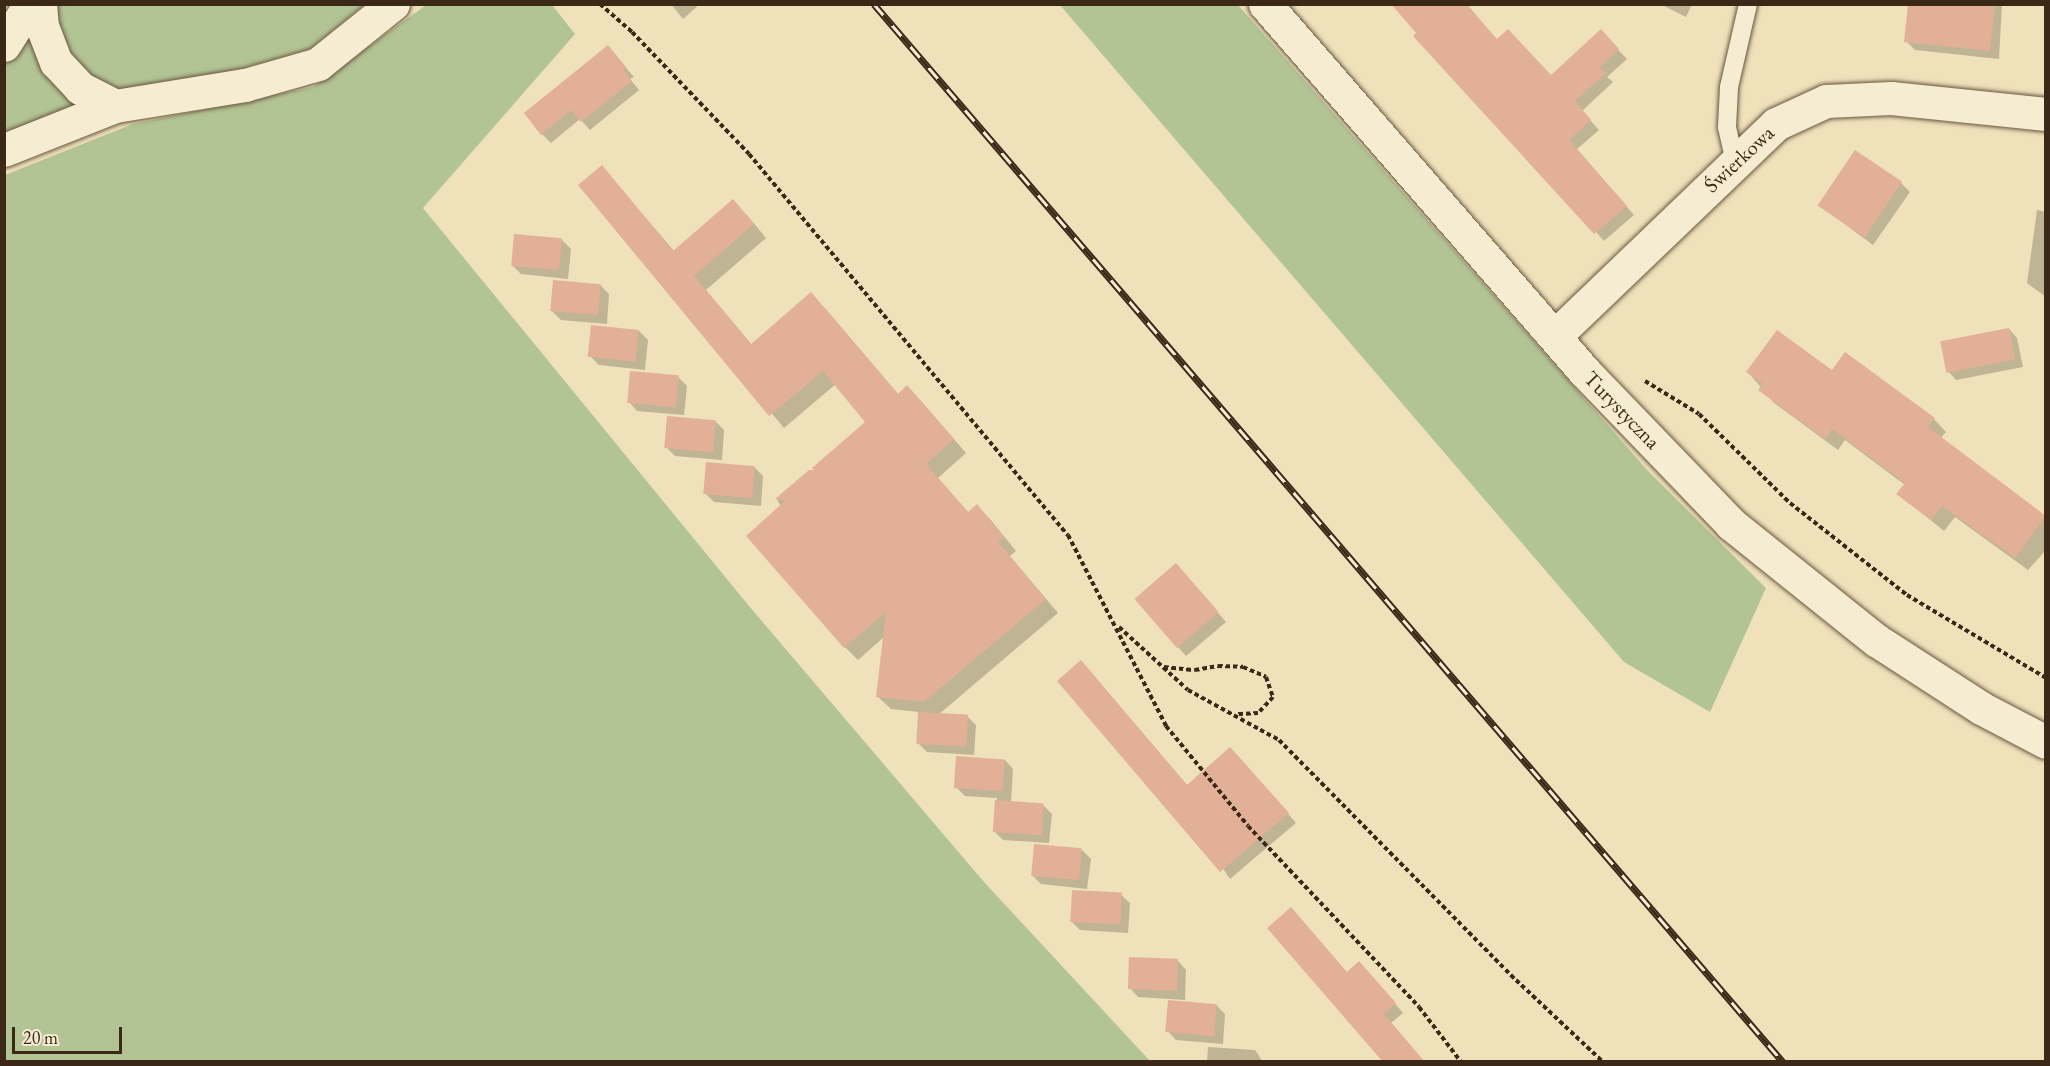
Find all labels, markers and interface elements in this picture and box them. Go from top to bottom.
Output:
street label: Świerkowa [1699,120,1779,198]
street label: Turystyczna [1579,366,1665,454]
scale bar [15,1015,124,1053]
text: 20 m [23,1026,58,1049]

